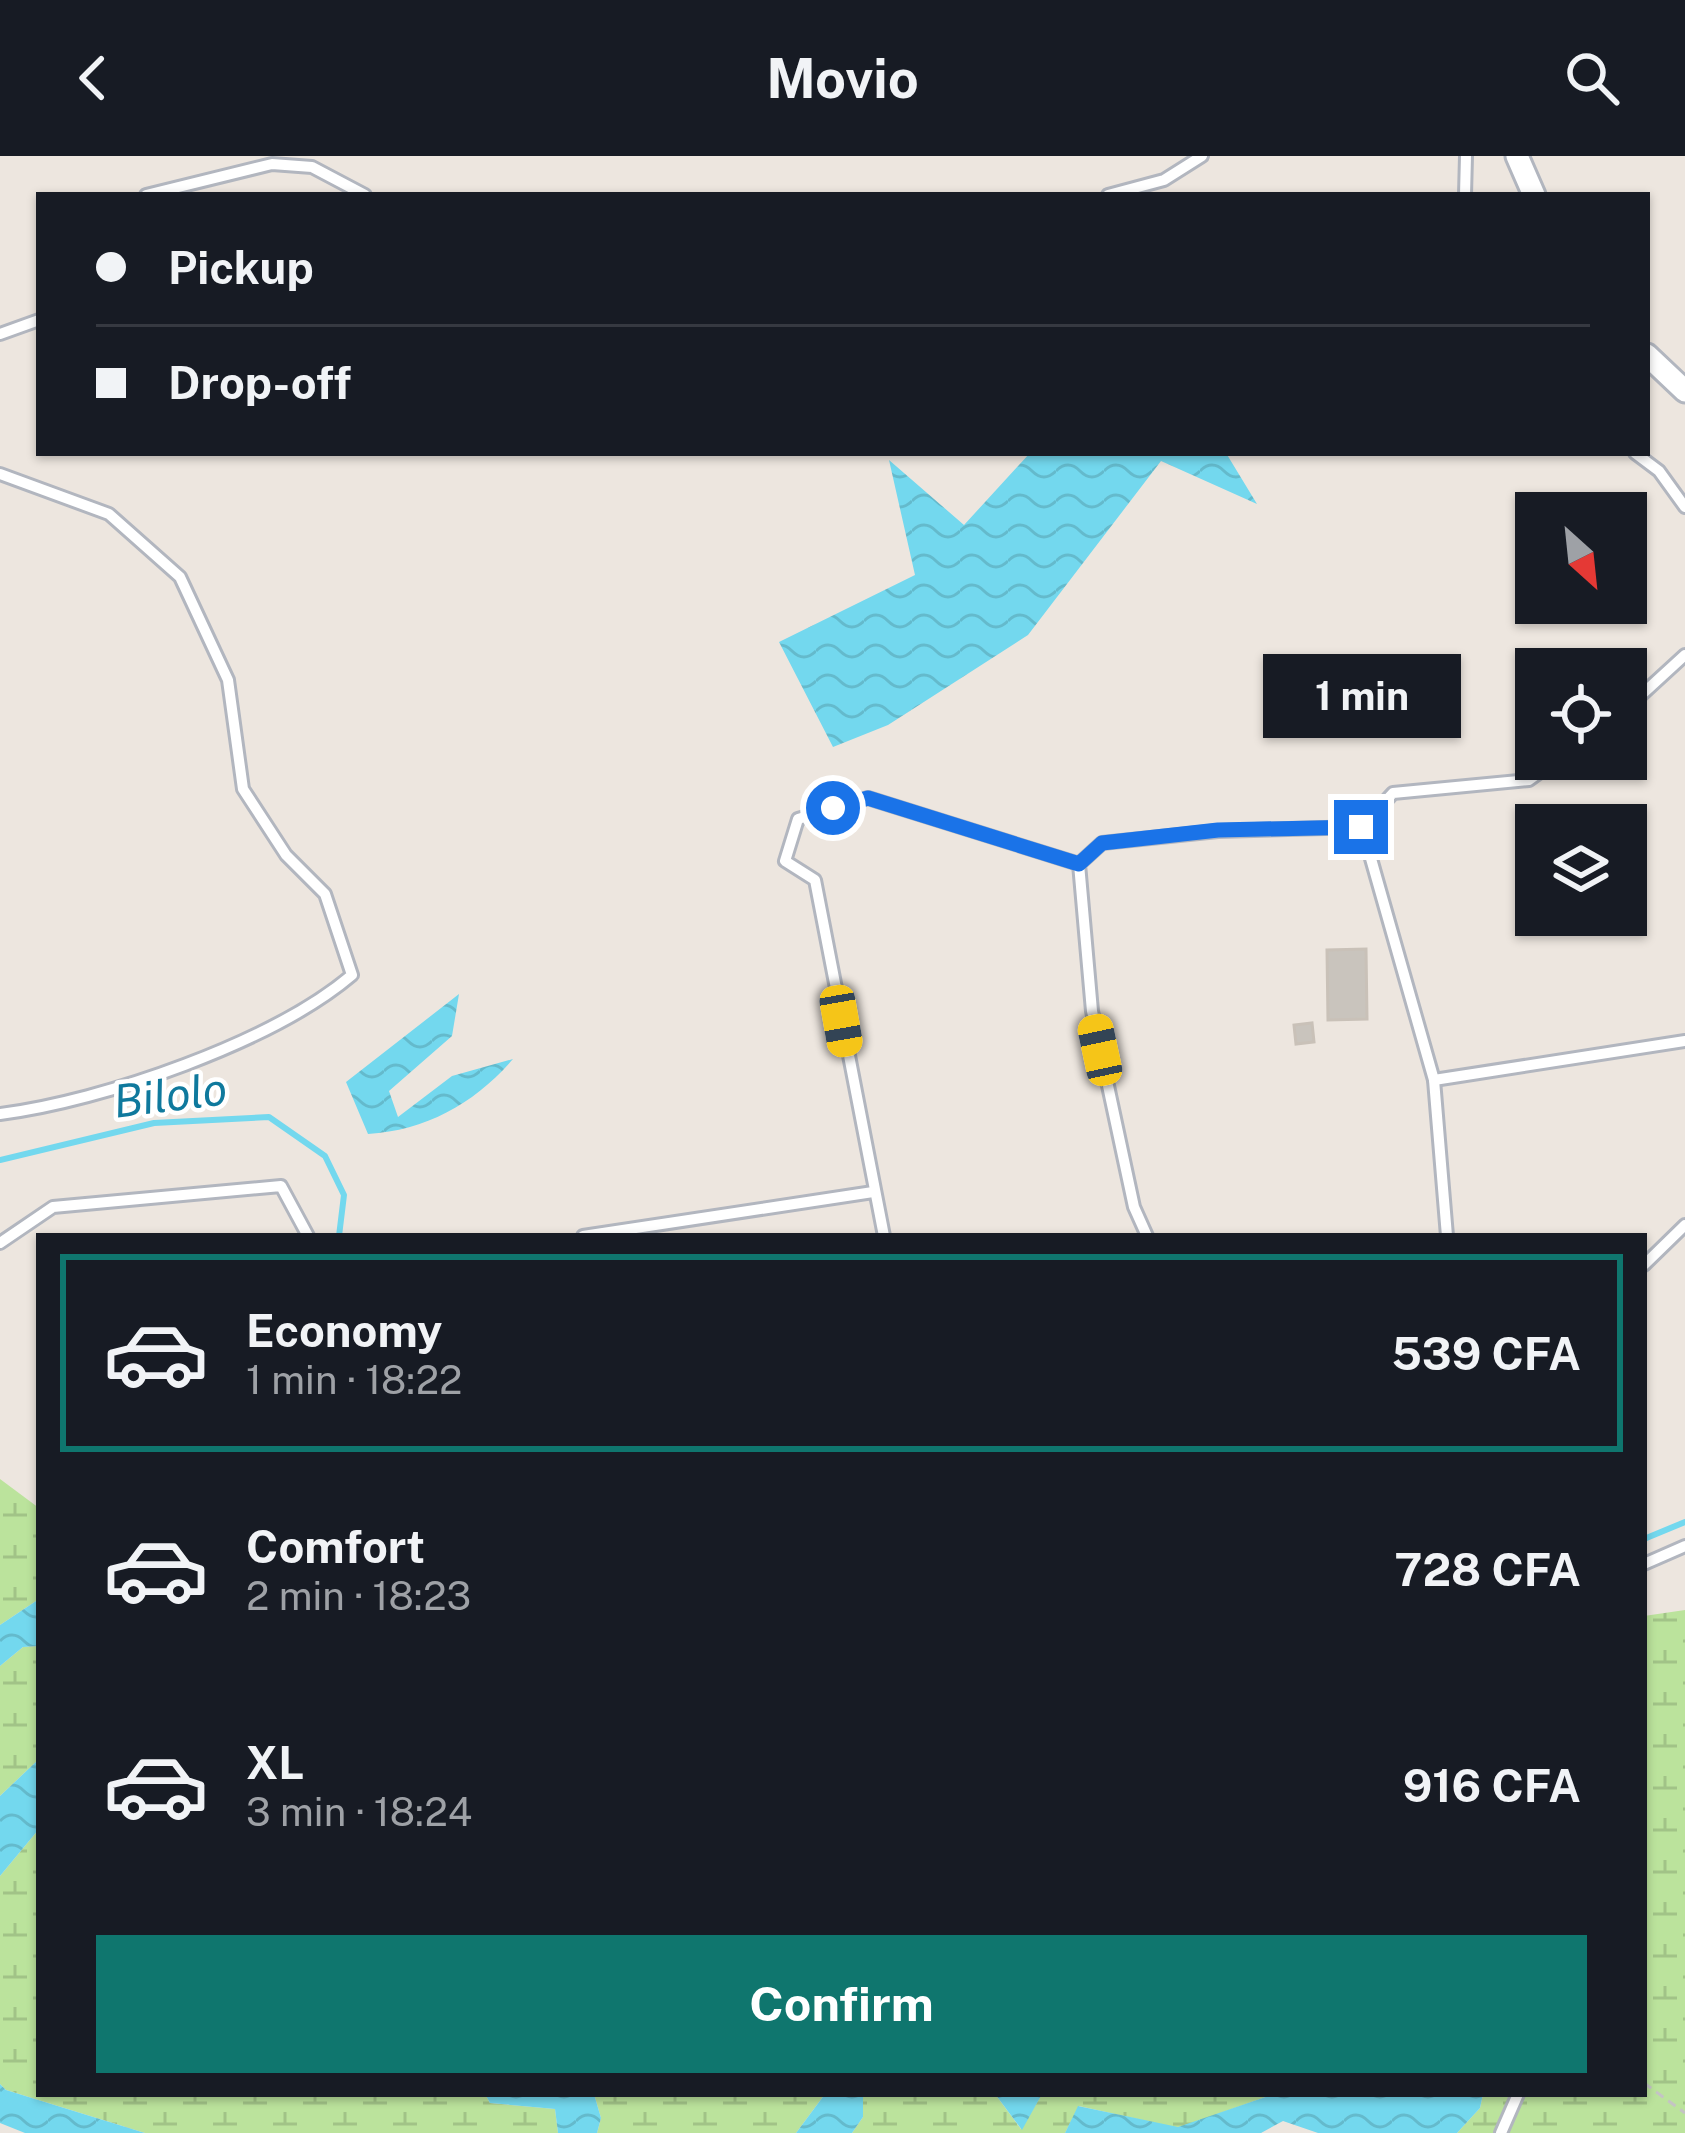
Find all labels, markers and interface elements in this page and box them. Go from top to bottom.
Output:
icon: back [60,45,126,111]
icon: search [1559,45,1625,111]
text: Movio [766,47,919,110]
text: Pickup [168,241,314,294]
text: Drop-off [168,356,351,409]
north arrow [1515,492,1647,624]
map controls [1515,492,1647,936]
button: locate [1515,648,1647,780]
callout: 1 min [1262,653,1460,737]
text: 1 min [1315,673,1409,719]
route start [806,781,860,835]
route end [1334,800,1388,854]
button: layers [1515,804,1647,936]
car [817,982,865,1060]
car [1075,1011,1125,1089]
water label: Bilolo [110,1061,230,1128]
icon: car [102,1299,210,1407]
text: Economy [246,1304,442,1357]
text: 539 CFA [1391,1327,1581,1380]
text: 1 min · 18:22 [246,1357,462,1403]
icon: car [102,1515,210,1623]
text: Comfort [246,1520,425,1573]
text: 728 CFA [1394,1543,1581,1596]
text: 2 min · 18:23 [246,1573,471,1619]
icon: car [102,1731,210,1839]
text: XL [246,1736,304,1789]
text: 916 CFA [1403,1759,1581,1812]
text: 3 min · 18:24 [246,1789,472,1835]
button: Confirm [96,1935,1587,2073]

